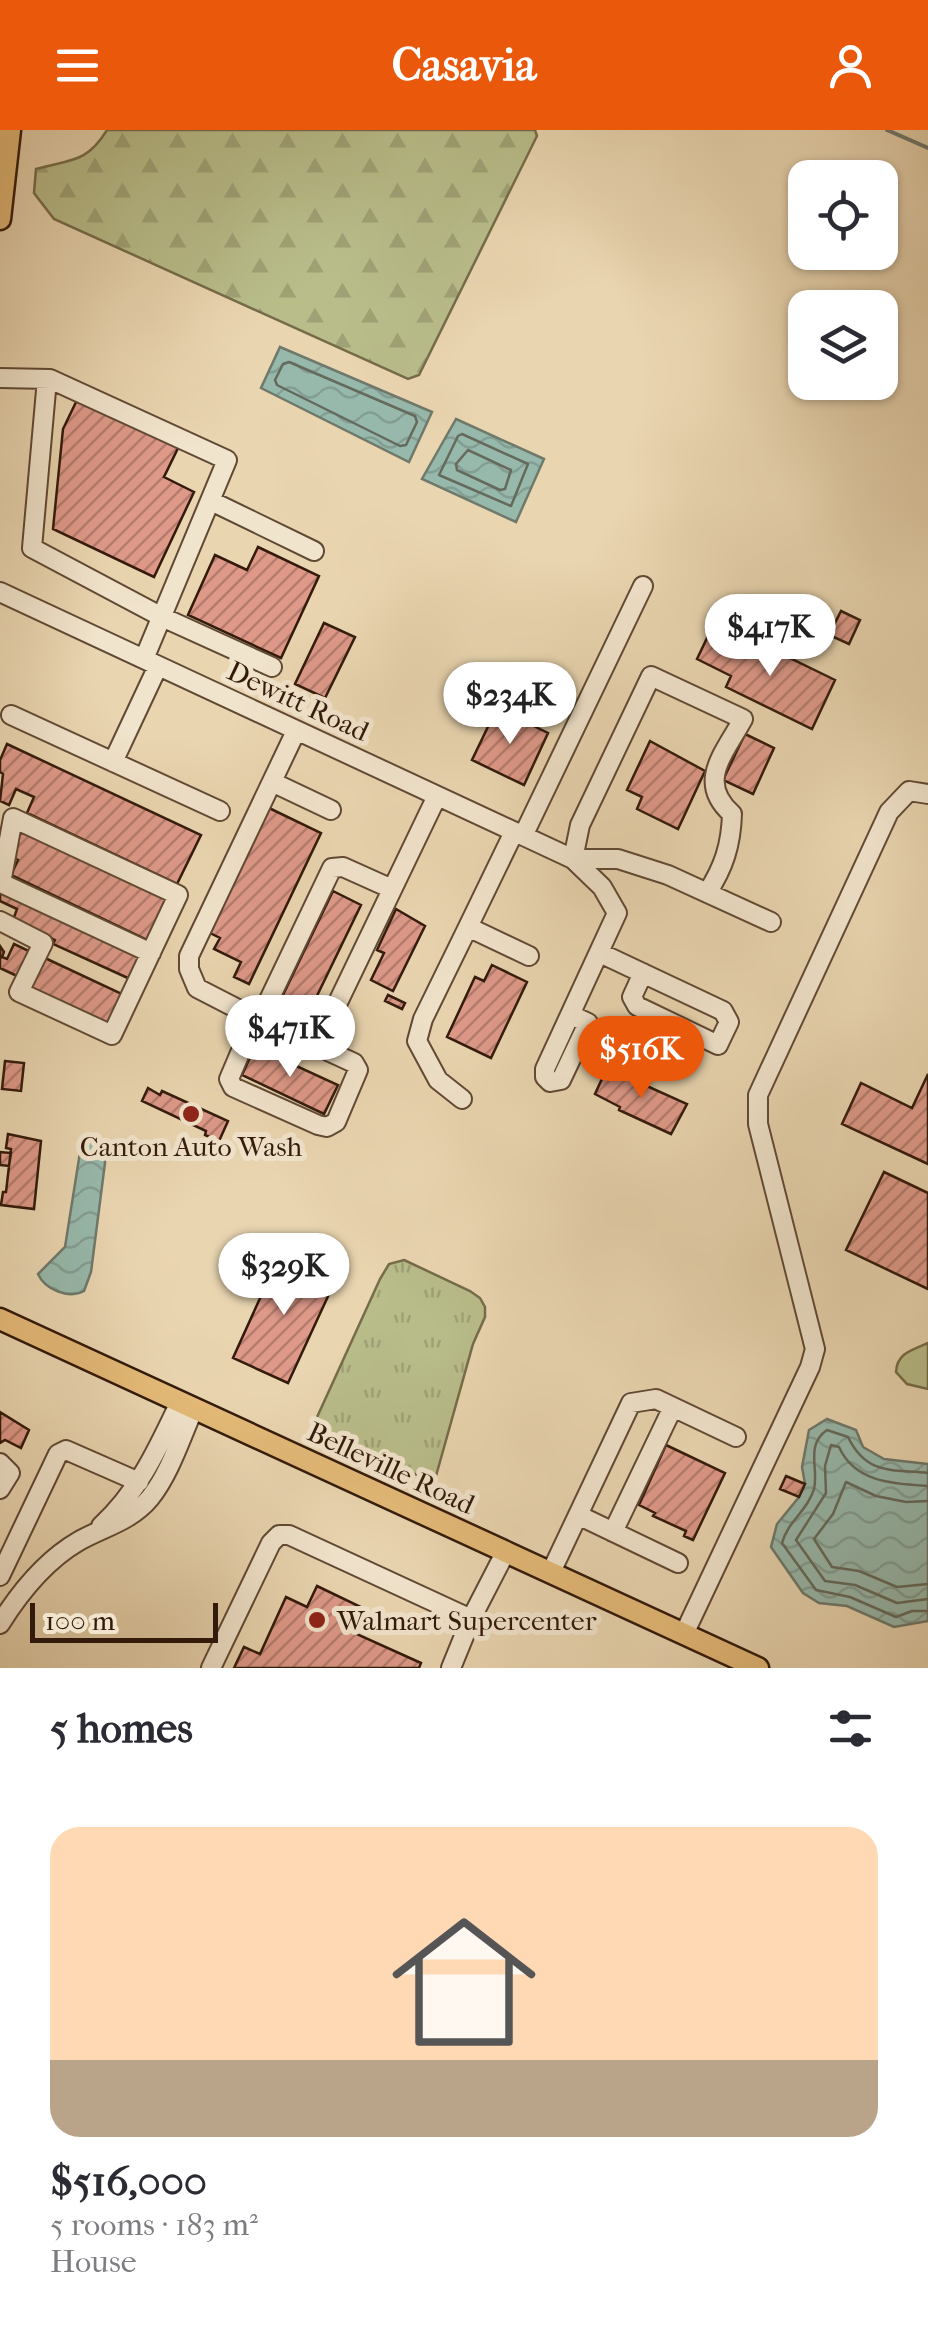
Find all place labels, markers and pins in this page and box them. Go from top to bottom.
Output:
pin: $417K [700,594,840,679]
pin: $234K [440,662,580,747]
pin: $471K [220,995,360,1080]
pin: $516K [571,1016,711,1101]
marker: Canton Auto Wash [180,1103,202,1125]
place label: Canton Auto Wash [80,1130,302,1163]
pin: $329K [214,1233,354,1318]
place label: Walmart Supercenter [336,1604,597,1637]
marker: Walmart Supercenter [306,1609,328,1631]

